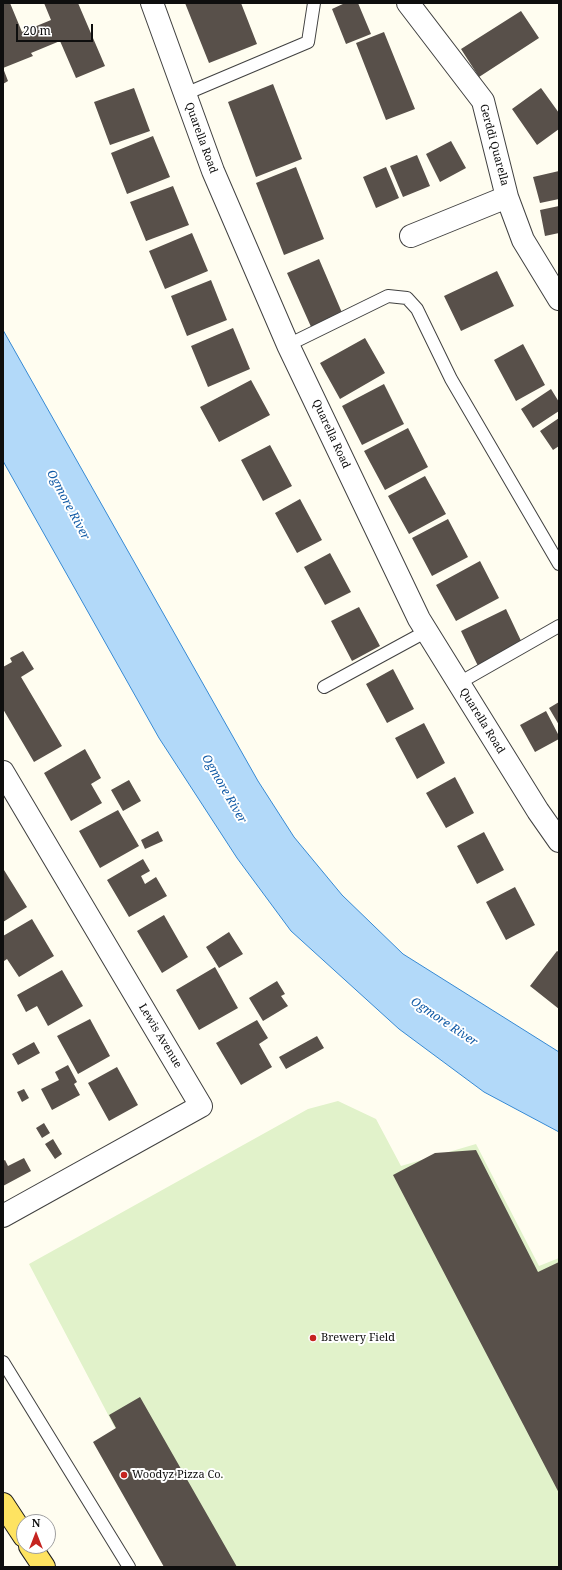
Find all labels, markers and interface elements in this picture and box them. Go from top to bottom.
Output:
scale bar [18,16,95,42]
text: 20 m [23,22,51,39]
street label: Quarella Road [182,101,220,175]
street label: Gerddi Quarella [477,103,511,187]
street label: Quarella Road [309,397,353,471]
water label: Ogmore River [44,468,92,542]
street label: Quarella Road [457,686,507,756]
water label: Ogmore River [198,752,250,826]
water label: Ogmore River [408,994,480,1050]
street label: Lewis Avenue [136,1001,184,1071]
place label: Brewery Field [321,1331,395,1345]
marker: Brewery Field [308,1333,318,1343]
place label: Woodyz Pizza Co. [132,1468,223,1482]
marker: Woodyz Pizza Co. [119,1470,129,1480]
north arrow [16,1514,56,1554]
text: N [32,1515,40,1530]

